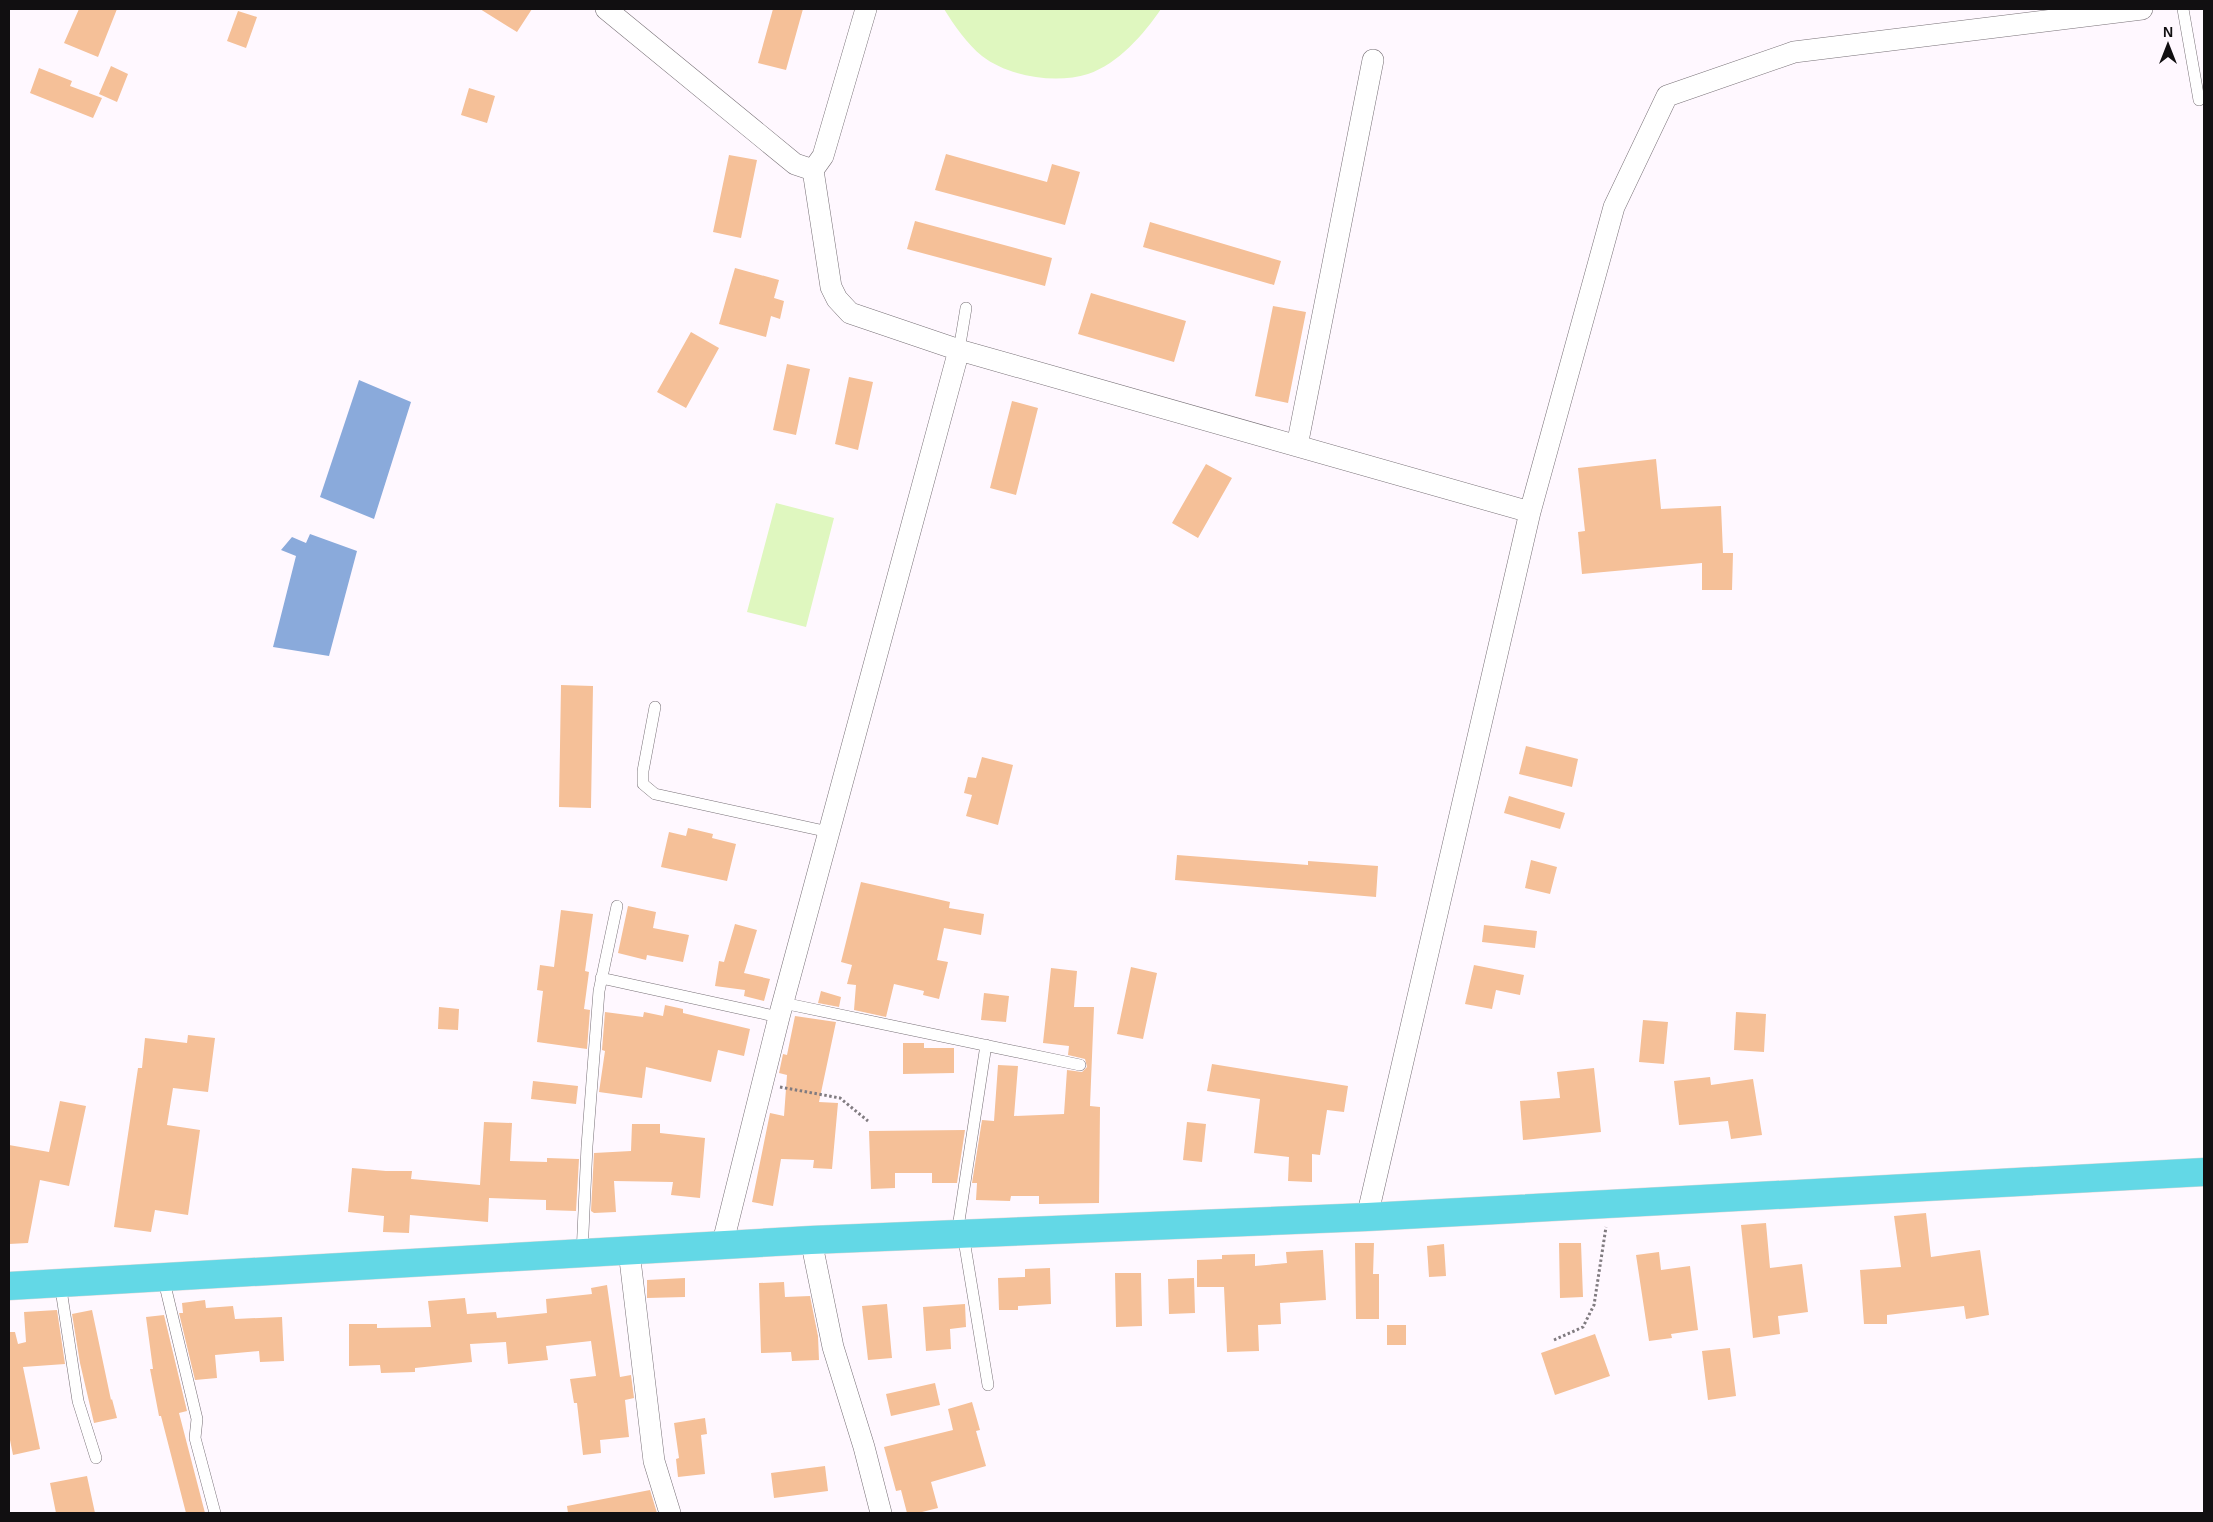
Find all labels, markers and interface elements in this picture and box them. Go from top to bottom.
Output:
north arrow [2143,20,2193,70]
text: N [2163,24,2173,40]

